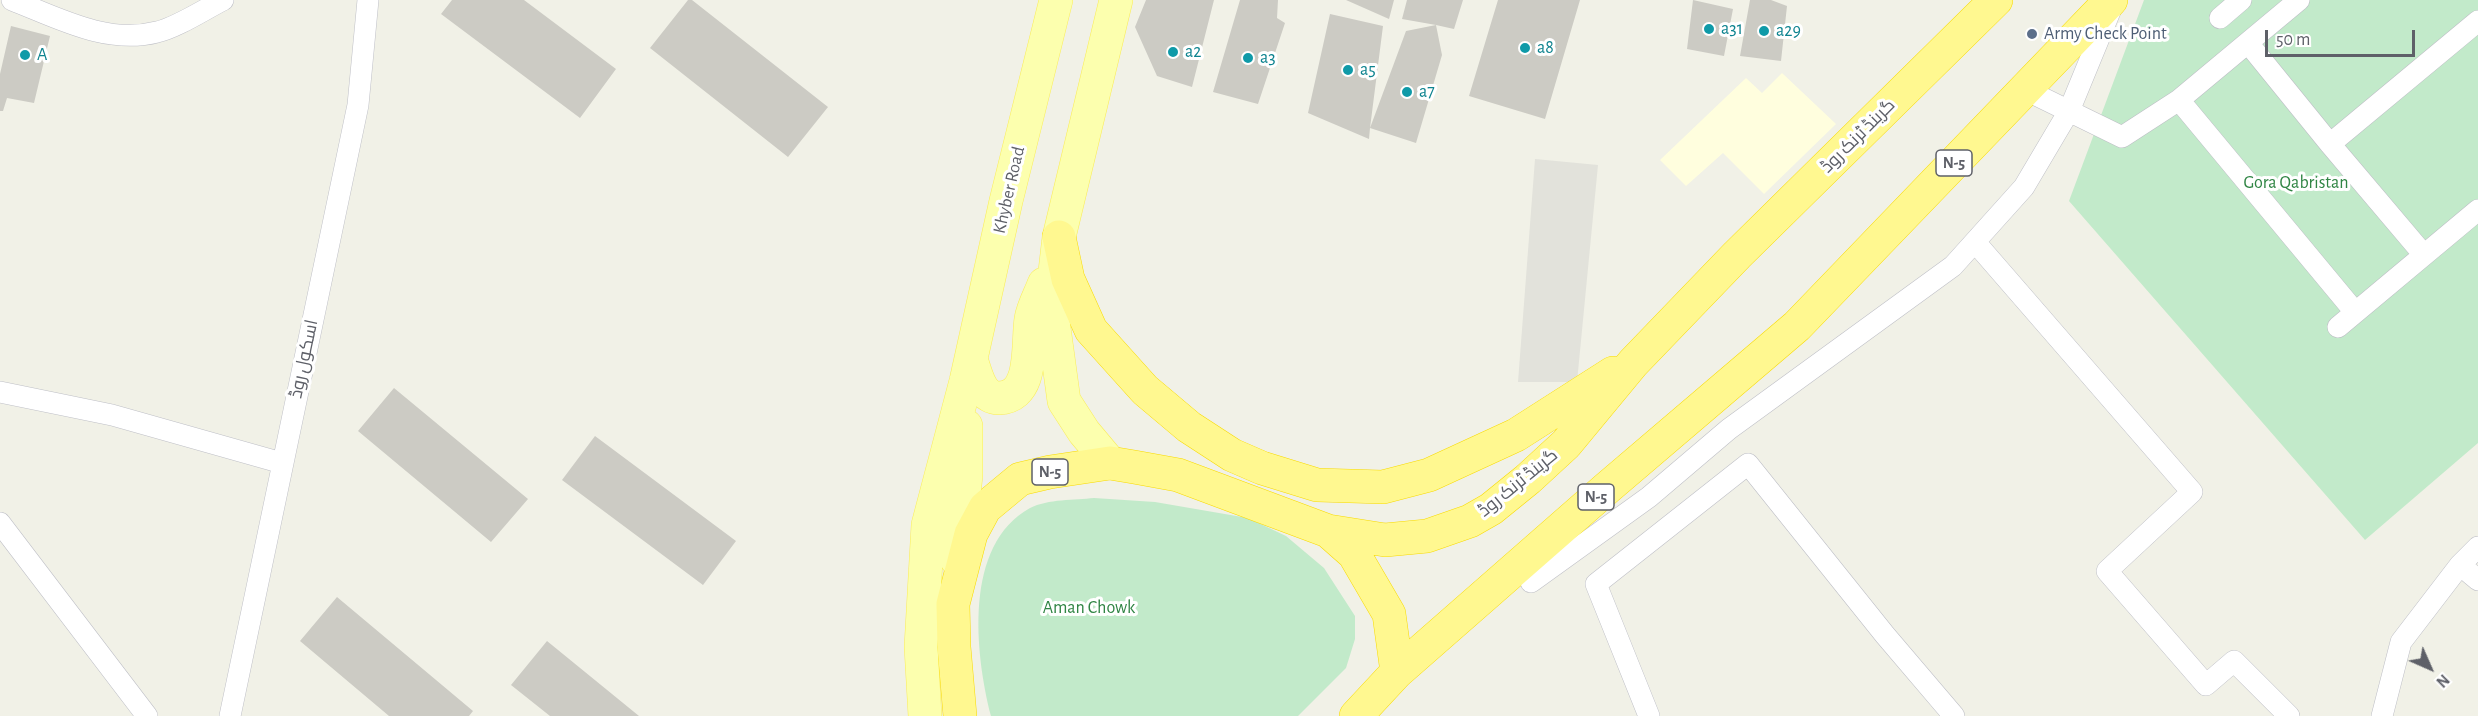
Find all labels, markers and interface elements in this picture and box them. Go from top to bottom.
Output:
place label: a31 [1721,18,1743,40]
scale bar [2268,18,2418,56]
place label: a29 [1776,20,1801,42]
marker: a31 [1702,22,1716,36]
place label: Army Check Point [2044,23,2167,45]
marker: a29 [1757,24,1771,38]
marker: Army Check Point [2025,27,2039,41]
text: 50 m [2276,31,2310,49]
place label: a8 [1537,37,1554,59]
place label: a2 [1185,41,1202,63]
marker: a8 [1518,41,1532,55]
place label: A [37,44,47,66]
marker: a2 [1166,45,1180,59]
place label: a3 [1260,47,1276,69]
marker: A [18,48,32,62]
marker: a3 [1241,51,1255,65]
place label: a5 [1360,59,1376,81]
marker: a5 [1341,63,1355,77]
place label: a7 [1419,81,1435,103]
marker: a7 [1400,85,1414,99]
street label: گرینڈ ٹرنک روڈ [1816,94,1900,178]
street label: Khyber Road [989,144,1029,236]
road number: N-5 [1936,150,1972,176]
park label: Gora Qabristan [2244,172,2348,194]
street label: اسکول روڈ [285,318,323,400]
street label: گرینڈ ٹرنک روڈ [1474,444,1562,522]
road number: N-5 [1032,459,1068,485]
road number: N-5 [1578,484,1614,510]
park label: Aman Chowk [1043,597,1135,619]
north arrow [2400,638,2460,698]
text: N [2433,671,2452,690]

